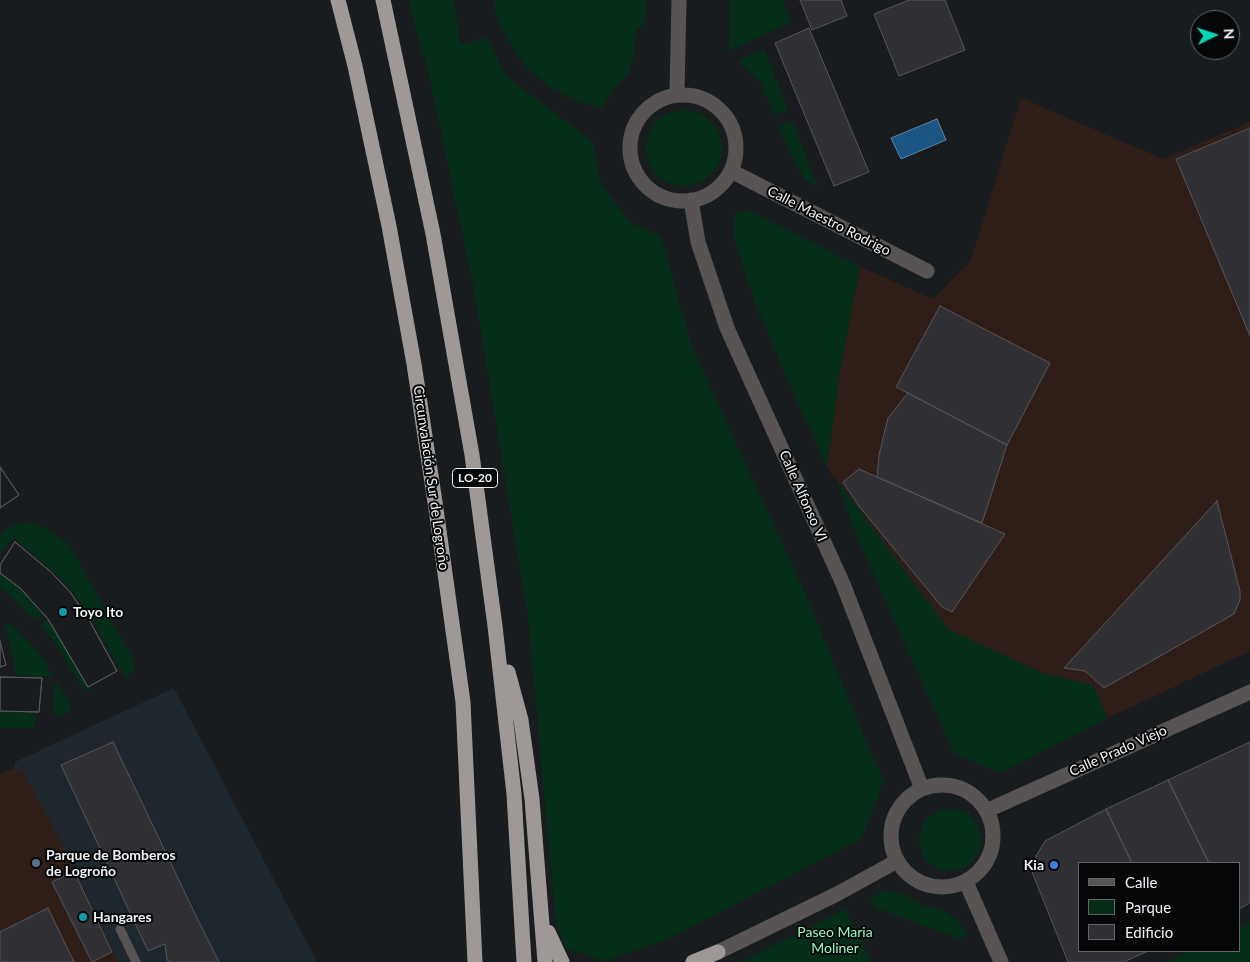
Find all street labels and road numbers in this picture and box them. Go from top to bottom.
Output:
street label: Calle Maestro Rodrigo [765,183,893,259]
street label: Circunvalación Sur de Logroño [410,385,452,571]
street label: Calle Alfonso VI [775,448,831,544]
road number: LO-20 [452,468,498,488]
street label: Calle Prado Viejo [1067,722,1169,780]

